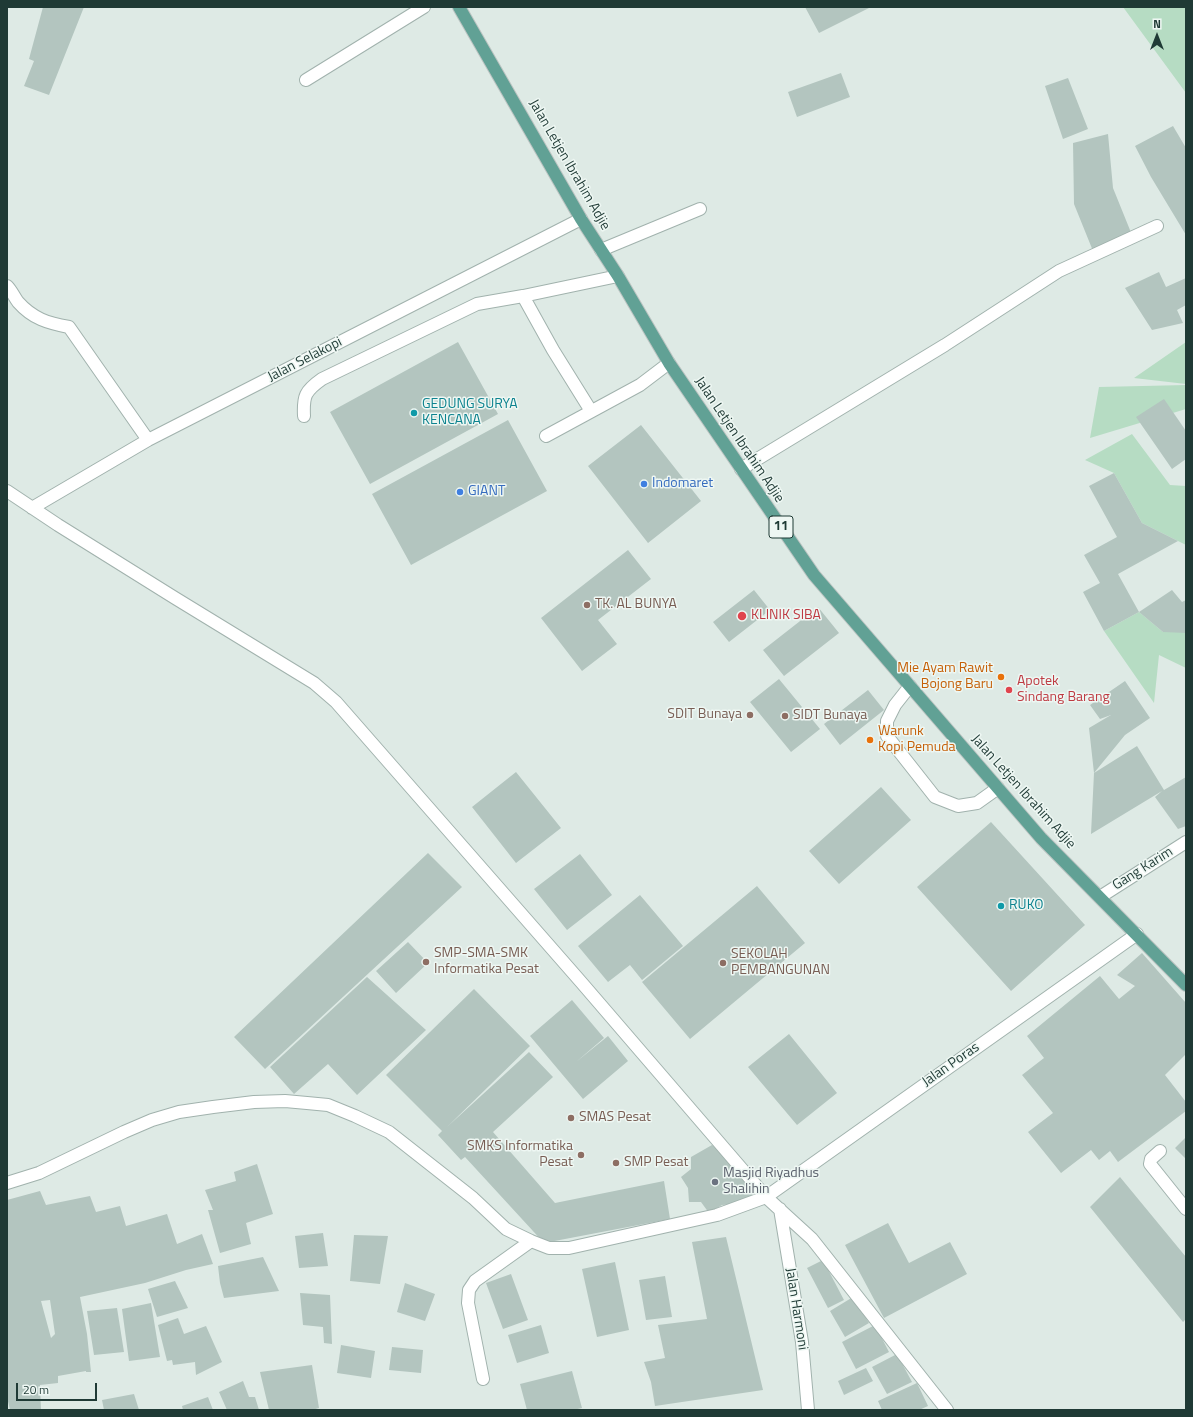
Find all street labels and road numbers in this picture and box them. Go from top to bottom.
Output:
street label: Jalan Letjen Ibrahim Adjie [525,97,613,233]
street label: Jalan Selakopi [265,334,345,386]
street label: Jalan Letjen Ibrahim Adjie [691,374,787,506]
road number: 11 [769,516,793,538]
street label: Jalan Letjen Ibrahim Adjie [967,731,1079,853]
street label: Gang Karim [1110,844,1176,894]
street label: Jalan Poras [919,1039,983,1091]
street label: Jalan Harmoni [781,1267,811,1351]

